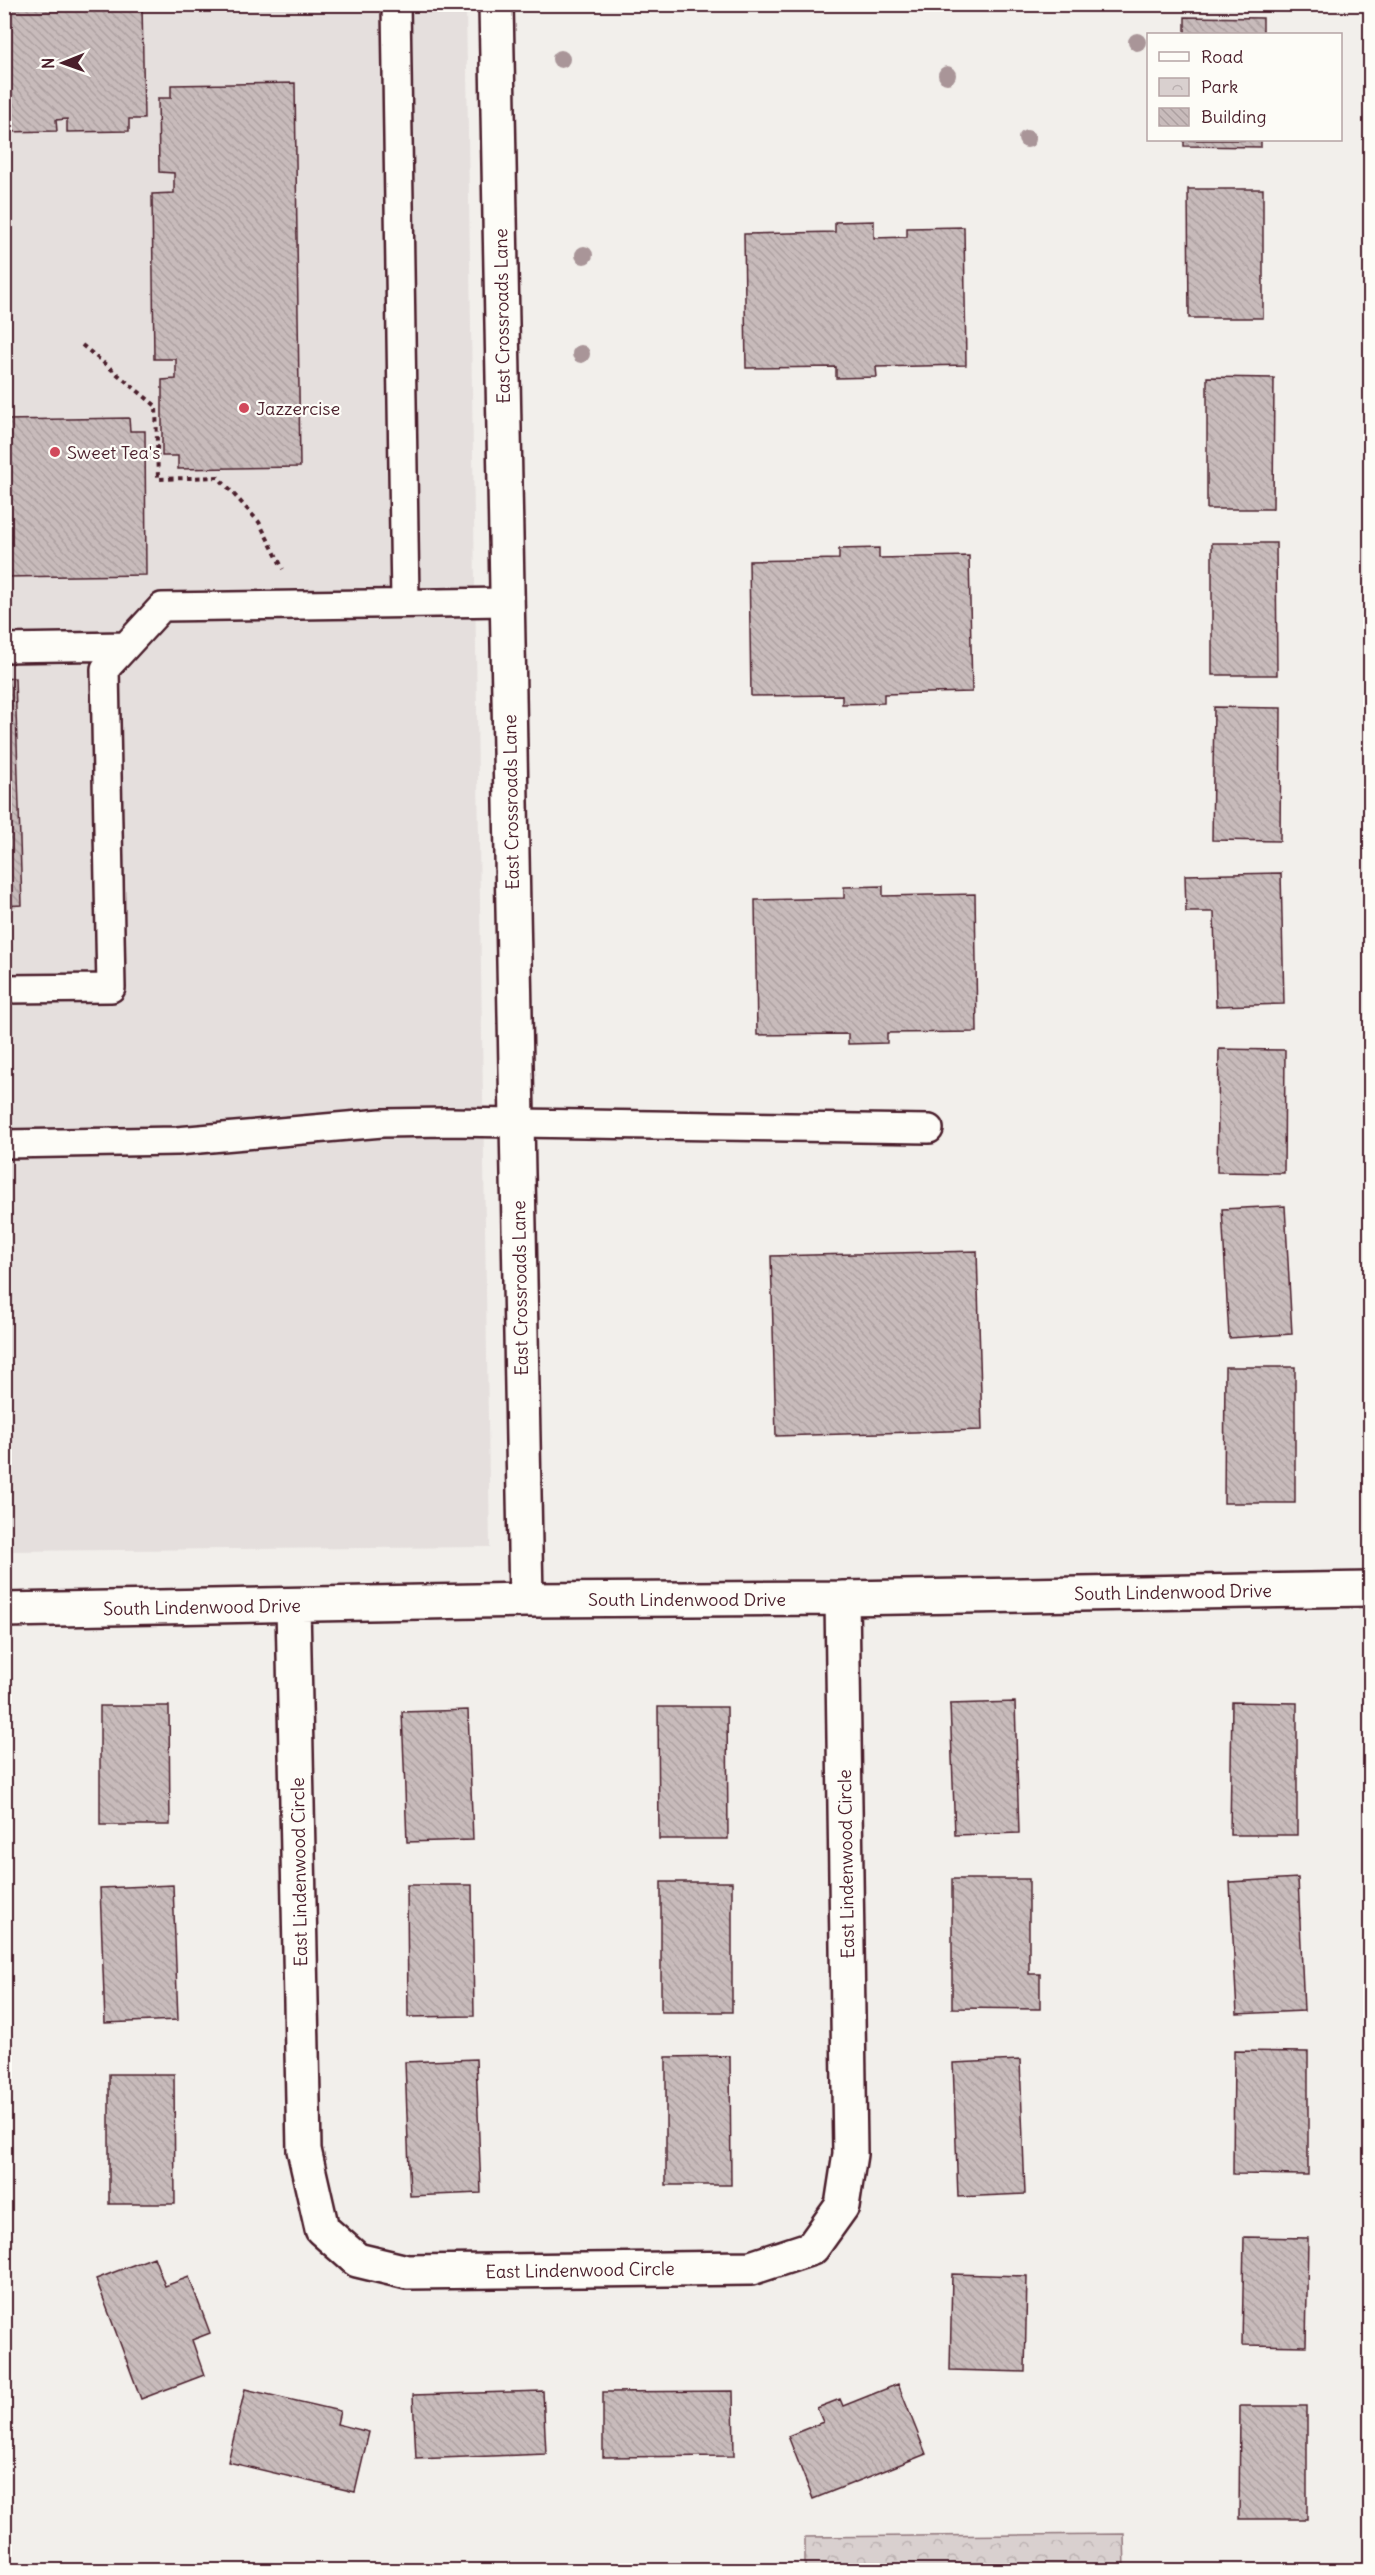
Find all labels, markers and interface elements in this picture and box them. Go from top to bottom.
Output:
north arrow [33,33,93,93]
legend [1147,33,1342,141]
text: Road [1201,45,1244,68]
text: N [38,58,58,69]
text: Park [1201,75,1238,98]
text: Building [1201,105,1266,128]
street label: East Crossroads Lane [489,228,515,404]
place label: Jazzercise [256,397,340,420]
marker: Jazzercise [237,401,251,415]
place label: Sweet Tea's [67,441,160,464]
marker: Sweet Tea's [48,445,62,459]
street label: East Crossroads Lane [498,714,524,890]
street label: East Crossroads Lane [507,1200,533,1376]
street label: South Lindenwood Drive [1074,1579,1272,1605]
street label: South Lindenwood Drive [588,1588,786,1611]
street label: South Lindenwood Drive [103,1594,301,1620]
street label: East Lindenwood Circle [833,1769,859,1959]
street label: East Lindenwood Circle [286,1777,312,1967]
street label: East Lindenwood Circle [485,2257,675,2283]

